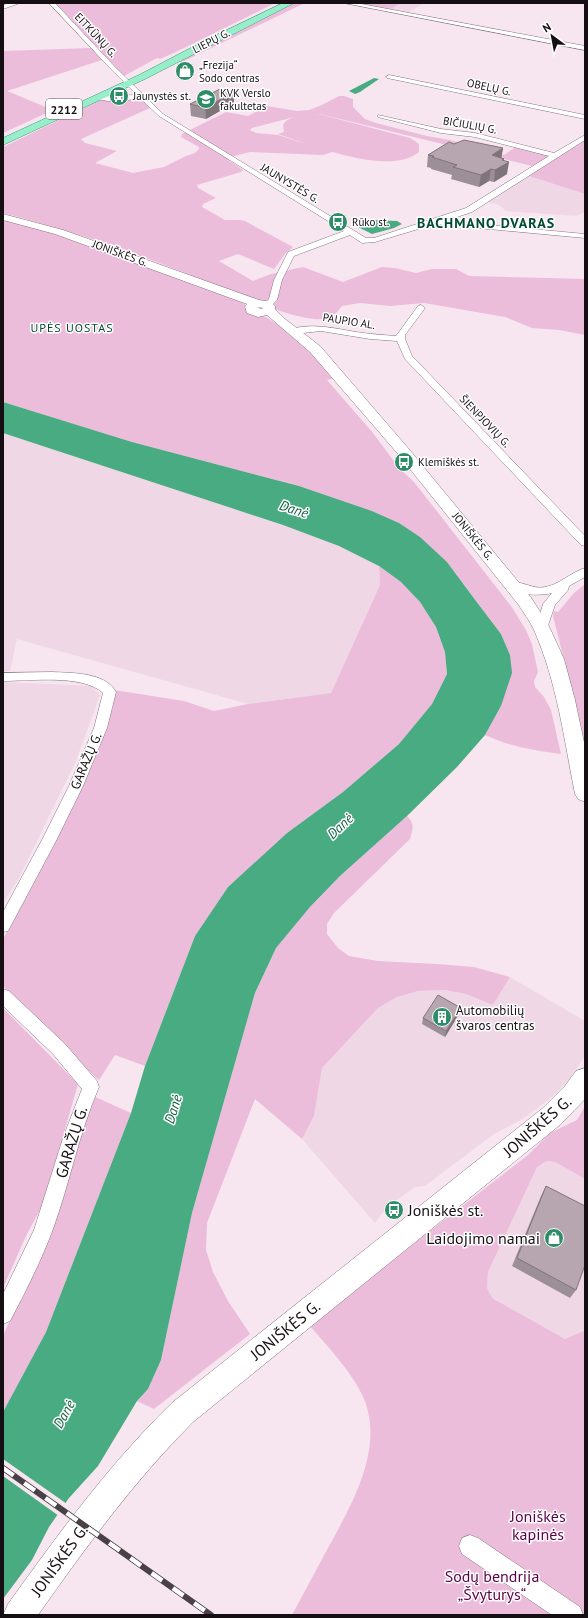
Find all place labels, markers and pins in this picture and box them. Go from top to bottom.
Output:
place label: „Frezija“ Sodo centras [199,58,260,85]
shop icon: „Frezija“ Sodo centras [174,60,196,82]
bus stop icon: Jaunystės st. [108,85,130,107]
place label: KVK Verslo fakultetas [220,86,271,113]
school or university icon: KVK Verslo fakultetas [195,88,217,110]
place label: Jaunystės st. [132,89,191,103]
bus stop icon: Rūko st. [327,211,349,233]
place label: Rūko st. [352,215,389,229]
bus stop icon: Klemiškės st. [393,451,415,473]
place label: Klemiškės st. [418,455,479,469]
place label: Automobilių švaros centras [456,1002,535,1034]
building icon: Automobilių švaros centras [431,1006,453,1028]
bus stop icon: Joniškės st. [383,1199,405,1221]
place label: Joniškės st. [407,1200,483,1220]
shop icon: Laidojimo namai [543,1227,565,1249]
place label: Laidojimo namai [426,1228,540,1248]

